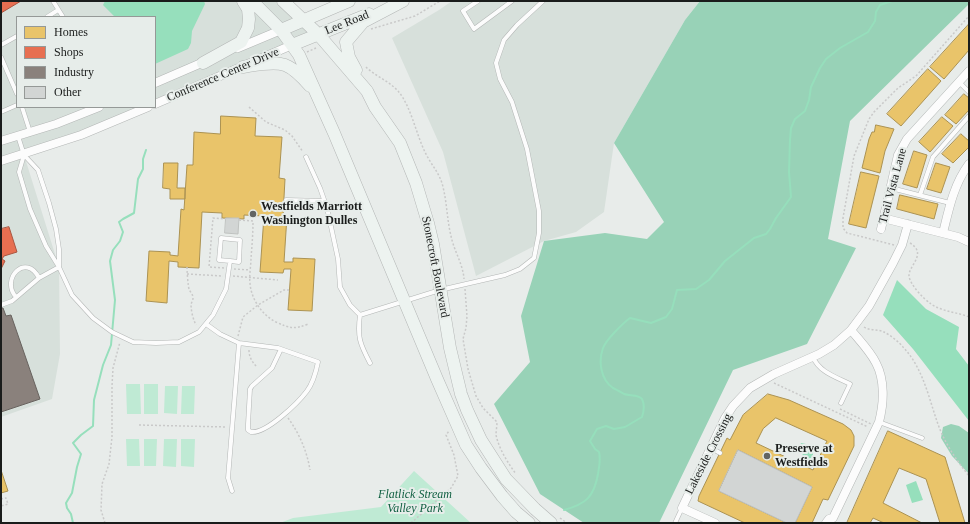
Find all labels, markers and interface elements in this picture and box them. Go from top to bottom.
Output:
street label: Lee Road [323,8,371,38]
legend [16,16,156,108]
text: Homes [54,25,88,39]
text: Shops [54,45,83,59]
street label: Conference Center Drive [165,45,281,105]
text: Industry [54,65,94,79]
text: Other [54,85,81,99]
street label: Trail Vista Lane [876,147,910,225]
place label: Westfields Marriott Washington Dulles [261,200,362,228]
marker: Westfields Marriott Washington Dulles [248,209,258,219]
street label: Stonecroft Boulevard [418,215,452,319]
street label: Lakeside Crossing [682,411,736,497]
place label: Preserve at Westfields [775,442,832,470]
marker: Preserve at Westfields [762,451,772,461]
park label: Flatlick Stream Valley Park [378,488,452,516]

